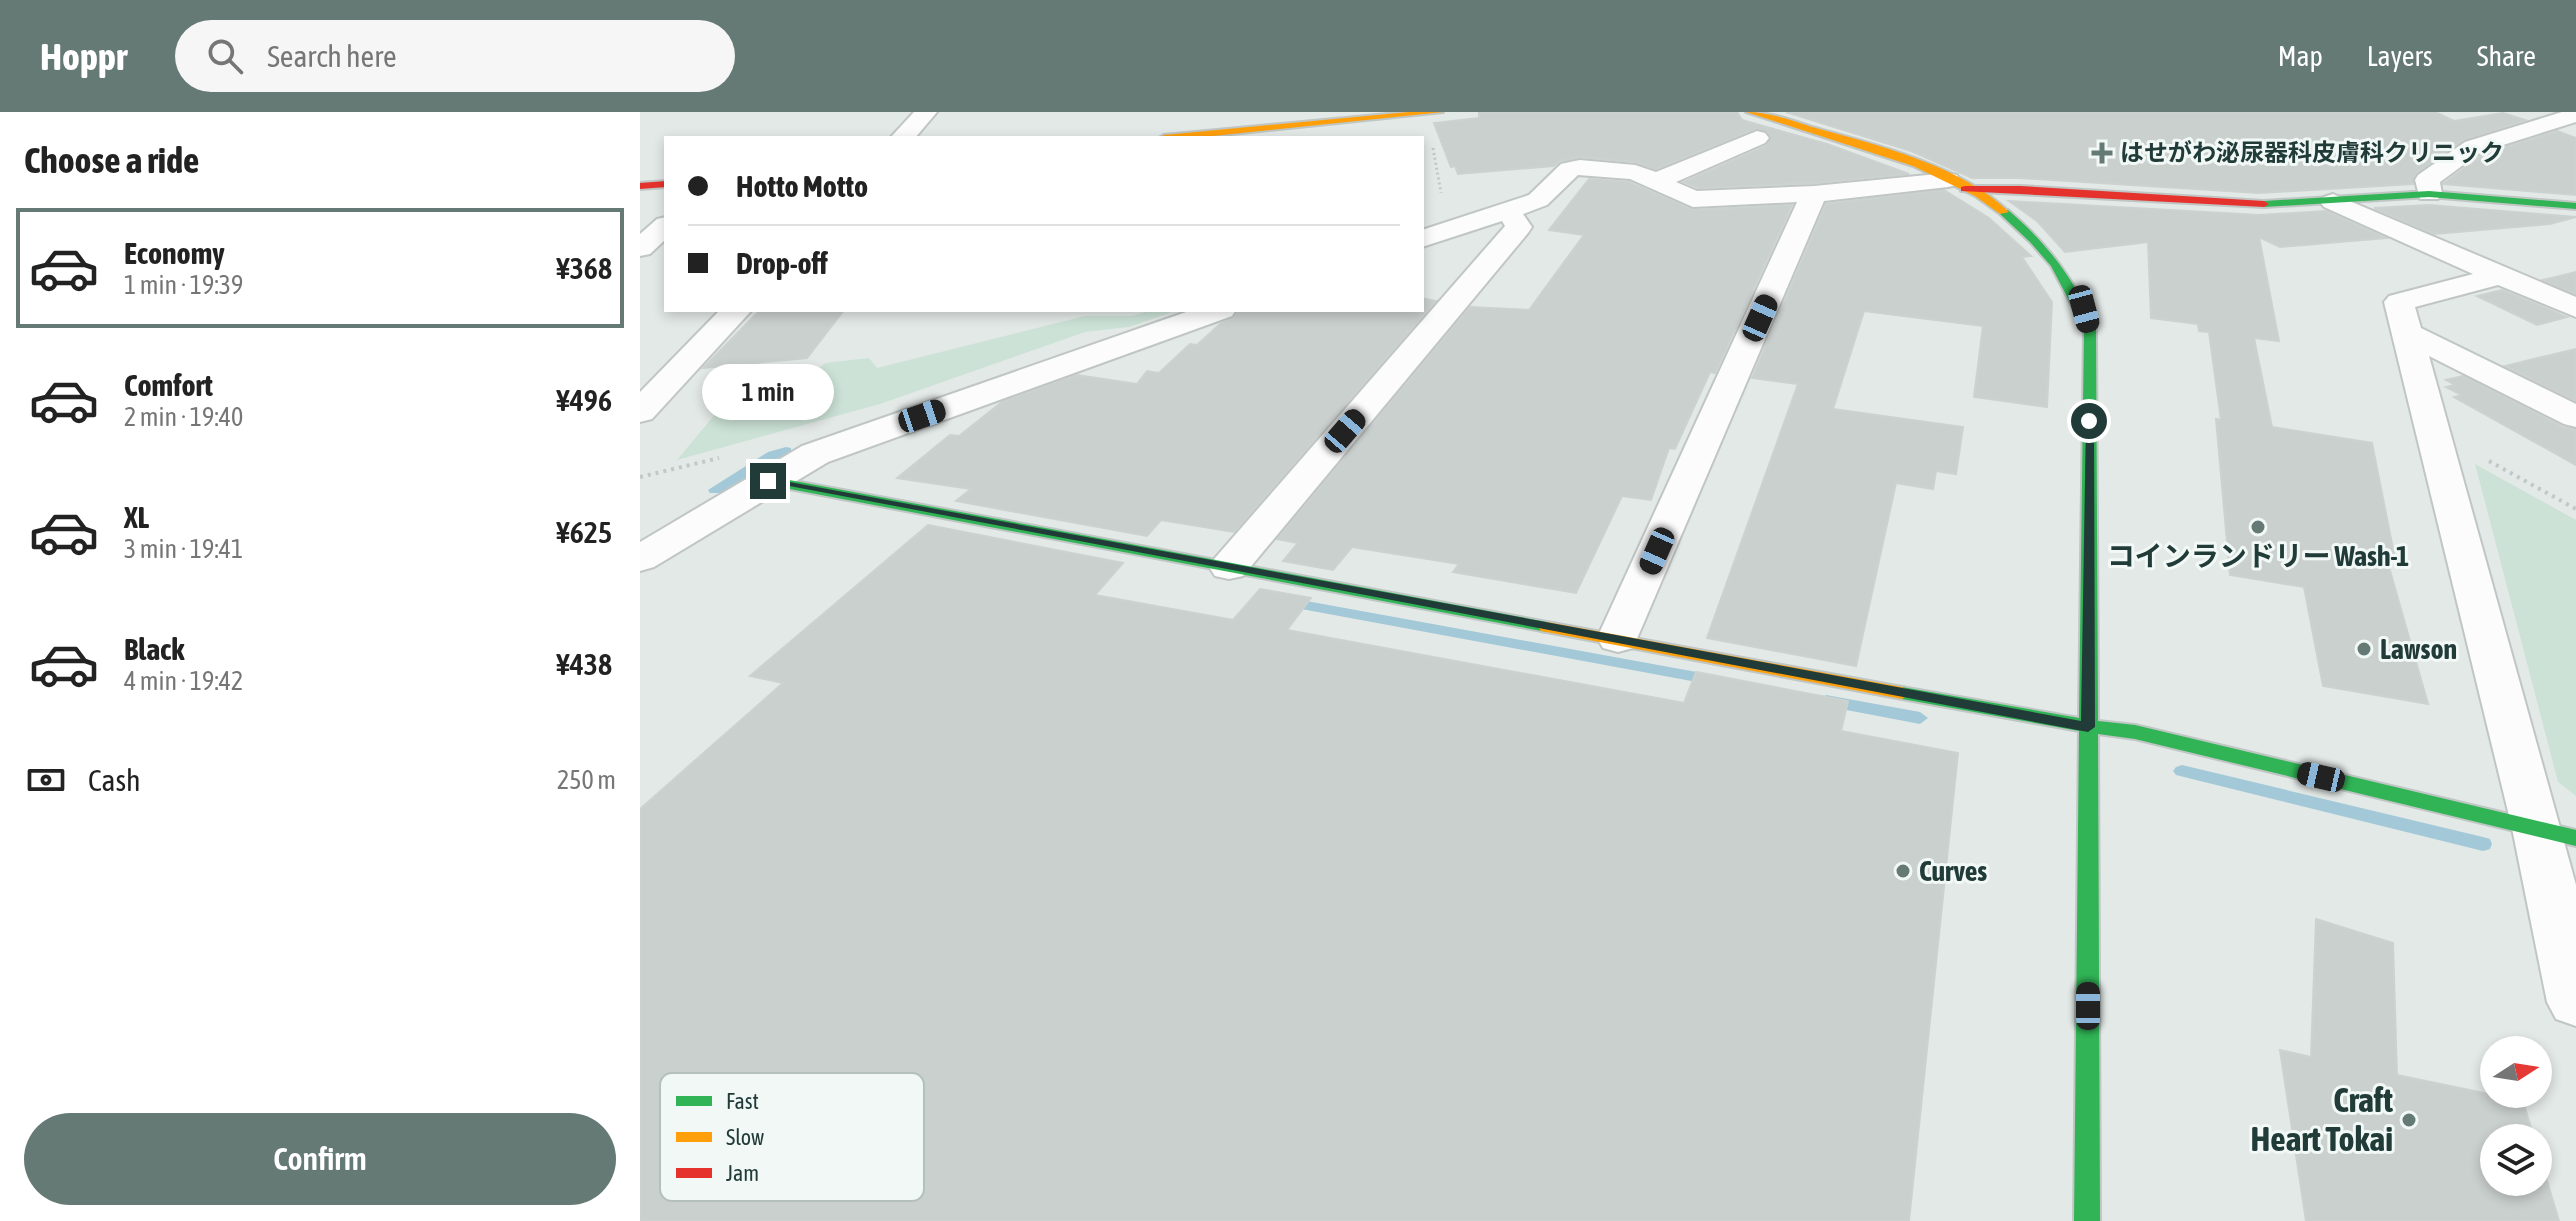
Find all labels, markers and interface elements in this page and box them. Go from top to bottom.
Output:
search box [175,20,735,92]
icon: search [203,34,247,78]
text: Hoppr [40,35,127,78]
text: Search here [267,39,397,73]
text: Map [2278,40,2323,72]
text: Layers [2367,40,2433,72]
text: Share [2477,40,2536,72]
text: Choose a ride [24,139,199,181]
place label: はせがわ泌尿器科皮膚科クリニック [2120,139,2504,166]
marker: はせがわ泌尿器科皮膚科クリニック [2091,142,2113,164]
text: Hotto Motto [736,169,868,203]
icon: car [28,232,100,304]
text: Economy [124,236,225,270]
text: Drop-off [736,246,828,280]
text: ¥368 [556,251,612,285]
text: 1 min · 19:39 [124,270,243,300]
car [2066,283,2102,335]
car [1739,291,1781,345]
icon: car [28,364,100,436]
callout: 1 min [702,365,834,421]
text: Comfort [124,368,213,402]
text: 1 min [741,377,795,407]
text: ¥496 [556,383,612,417]
car [895,397,949,435]
text: 2 min · 19:40 [124,402,243,432]
route start [2071,403,2107,439]
car [1320,405,1370,457]
route end [750,463,786,499]
icon: car [28,496,100,568]
text: XL [124,500,149,534]
text: ¥625 [556,515,612,549]
marker: コインランドリー Wash-1 [2249,518,2267,536]
car [1636,524,1678,578]
text: 3 min · 19:41 [124,534,243,564]
place label: コインランドリー Wash-1 [2107,540,2409,572]
icon: car [28,628,100,700]
text: Black [124,632,184,666]
place label: Lawson [2380,633,2457,665]
marker: Lawson [2355,640,2373,658]
text: ¥438 [556,647,612,681]
text: 4 min · 19:42 [124,666,243,696]
icon: cash [24,758,68,802]
car [2295,760,2347,794]
text: Cash [88,763,141,797]
text: 250 m [557,765,616,795]
place label: Curves [1919,855,1987,887]
marker: Curves [1894,862,1912,880]
car [2076,982,2100,1030]
north arrow [2480,1036,2552,1108]
map controls [2480,1036,2552,1196]
legend [660,1073,924,1201]
place label: Craft Heart Tokai [2250,1080,2393,1158]
text: Fast [726,1088,759,1114]
marker: Craft Heart Tokai [2400,1111,2418,1129]
button: Confirm [24,1113,616,1205]
text: Slow [726,1124,764,1150]
button: layers [2480,1124,2552,1196]
text: Jam [726,1160,759,1186]

